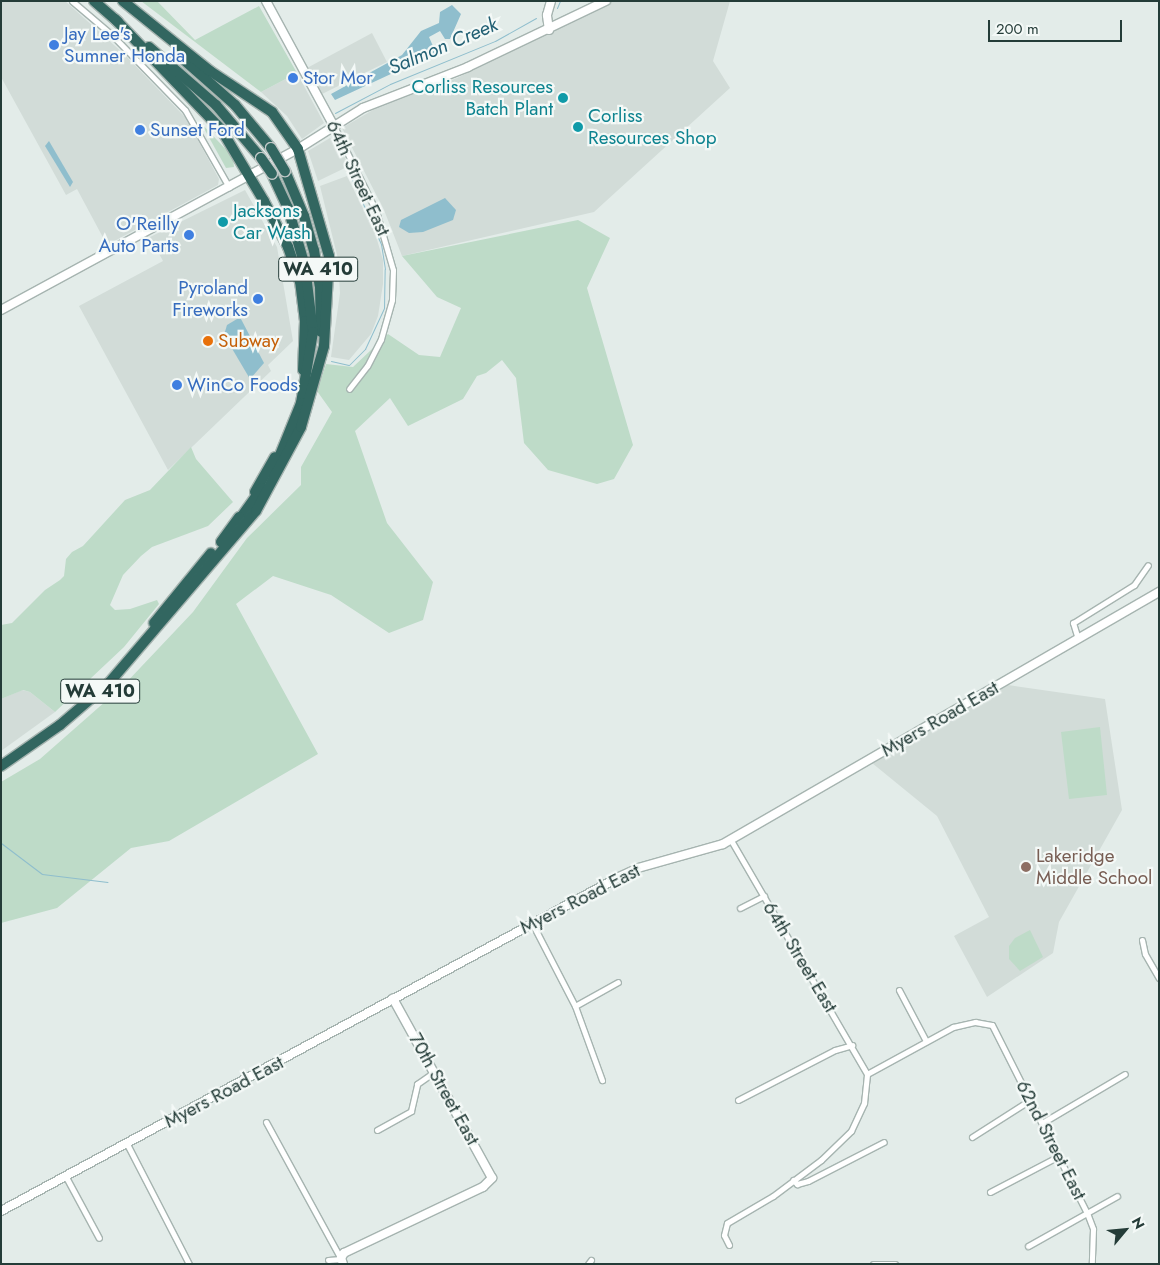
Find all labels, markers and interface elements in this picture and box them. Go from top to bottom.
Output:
scale bar [990,10,1124,42]
water label: Salmon Creek [385,12,501,80]
text: 200 m [996,18,1039,40]
place label: Jay Lee's Sumner Honda [64,23,185,67]
marker: Jay Lee's Sumner Honda [48,39,60,51]
place label: Stor Mor [303,67,373,89]
marker: Stor Mor [287,72,299,84]
place label: Corliss Resources Batch Plant [412,76,553,120]
marker: Corliss Resources Batch Plant [557,92,569,104]
place label: Corliss Resources Shop [588,105,716,149]
street label: 64th Street East [321,116,395,240]
place label: Sunset Ford [150,119,245,141]
marker: Corliss Resources Shop [572,121,584,133]
marker: Sunset Ford [134,124,146,136]
place label: Jacksons Car Wash [233,200,311,244]
place label: O'Reilly Auto Parts [99,213,179,257]
marker: Jacksons Car Wash [217,216,229,228]
marker: O'Reilly Auto Parts [183,229,195,241]
road number: WA 410 [278,253,358,284]
place label: Pyroland Fireworks [172,277,248,321]
marker: Pyroland Fireworks [252,293,264,305]
place label: Subway [218,330,279,352]
marker: Subway [202,335,214,347]
place label: WinCo Foods [187,374,298,396]
marker: WinCo Foods [171,379,183,391]
road number: WA 410 [60,676,140,706]
street label: Myers Road East [877,676,1003,762]
place label: Lakeridge Middle School [1036,845,1152,889]
street label: Myers Road East [516,859,644,939]
marker: Lakeridge Middle School [1020,861,1032,873]
street label: 64th Street East [758,898,842,1016]
street label: 70th Street East [404,1029,484,1149]
street label: Myers Road East [161,1051,287,1133]
street label: 62nd Street East [1011,1076,1091,1204]
north arrow [1100,1205,1150,1255]
text: N [1127,1213,1150,1233]

